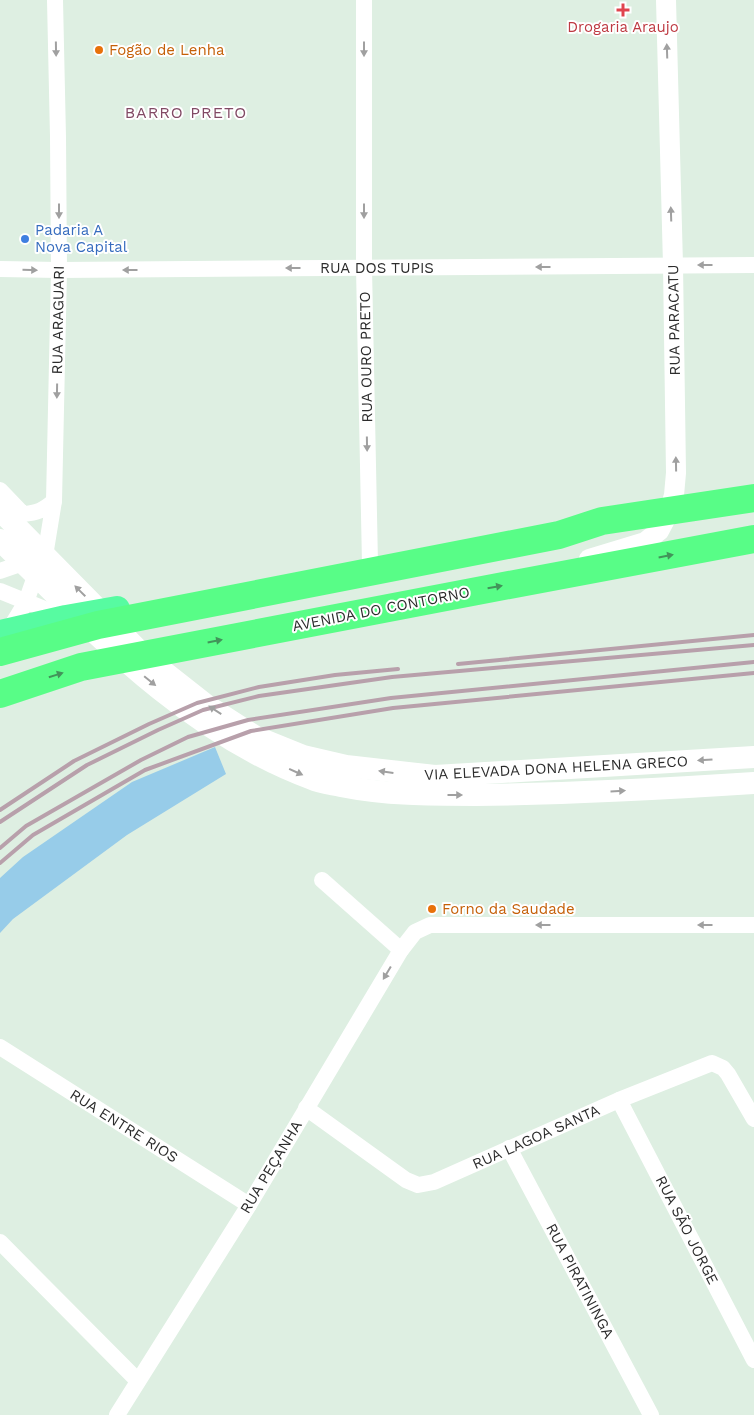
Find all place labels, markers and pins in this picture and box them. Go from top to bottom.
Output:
marker: Drogaria Araujo [617,4,629,16]
place label: Drogaria Araujo [567,18,679,36]
place label: Fogão de Lenha [109,41,225,59]
marker: Fogão de Lenha [93,44,105,56]
place label: Padaria A Nova Capital [35,221,128,256]
marker: Padaria A Nova Capital [19,233,31,245]
place label: Forno da Saudade [442,900,575,918]
marker: Forno da Saudade [426,903,438,915]

